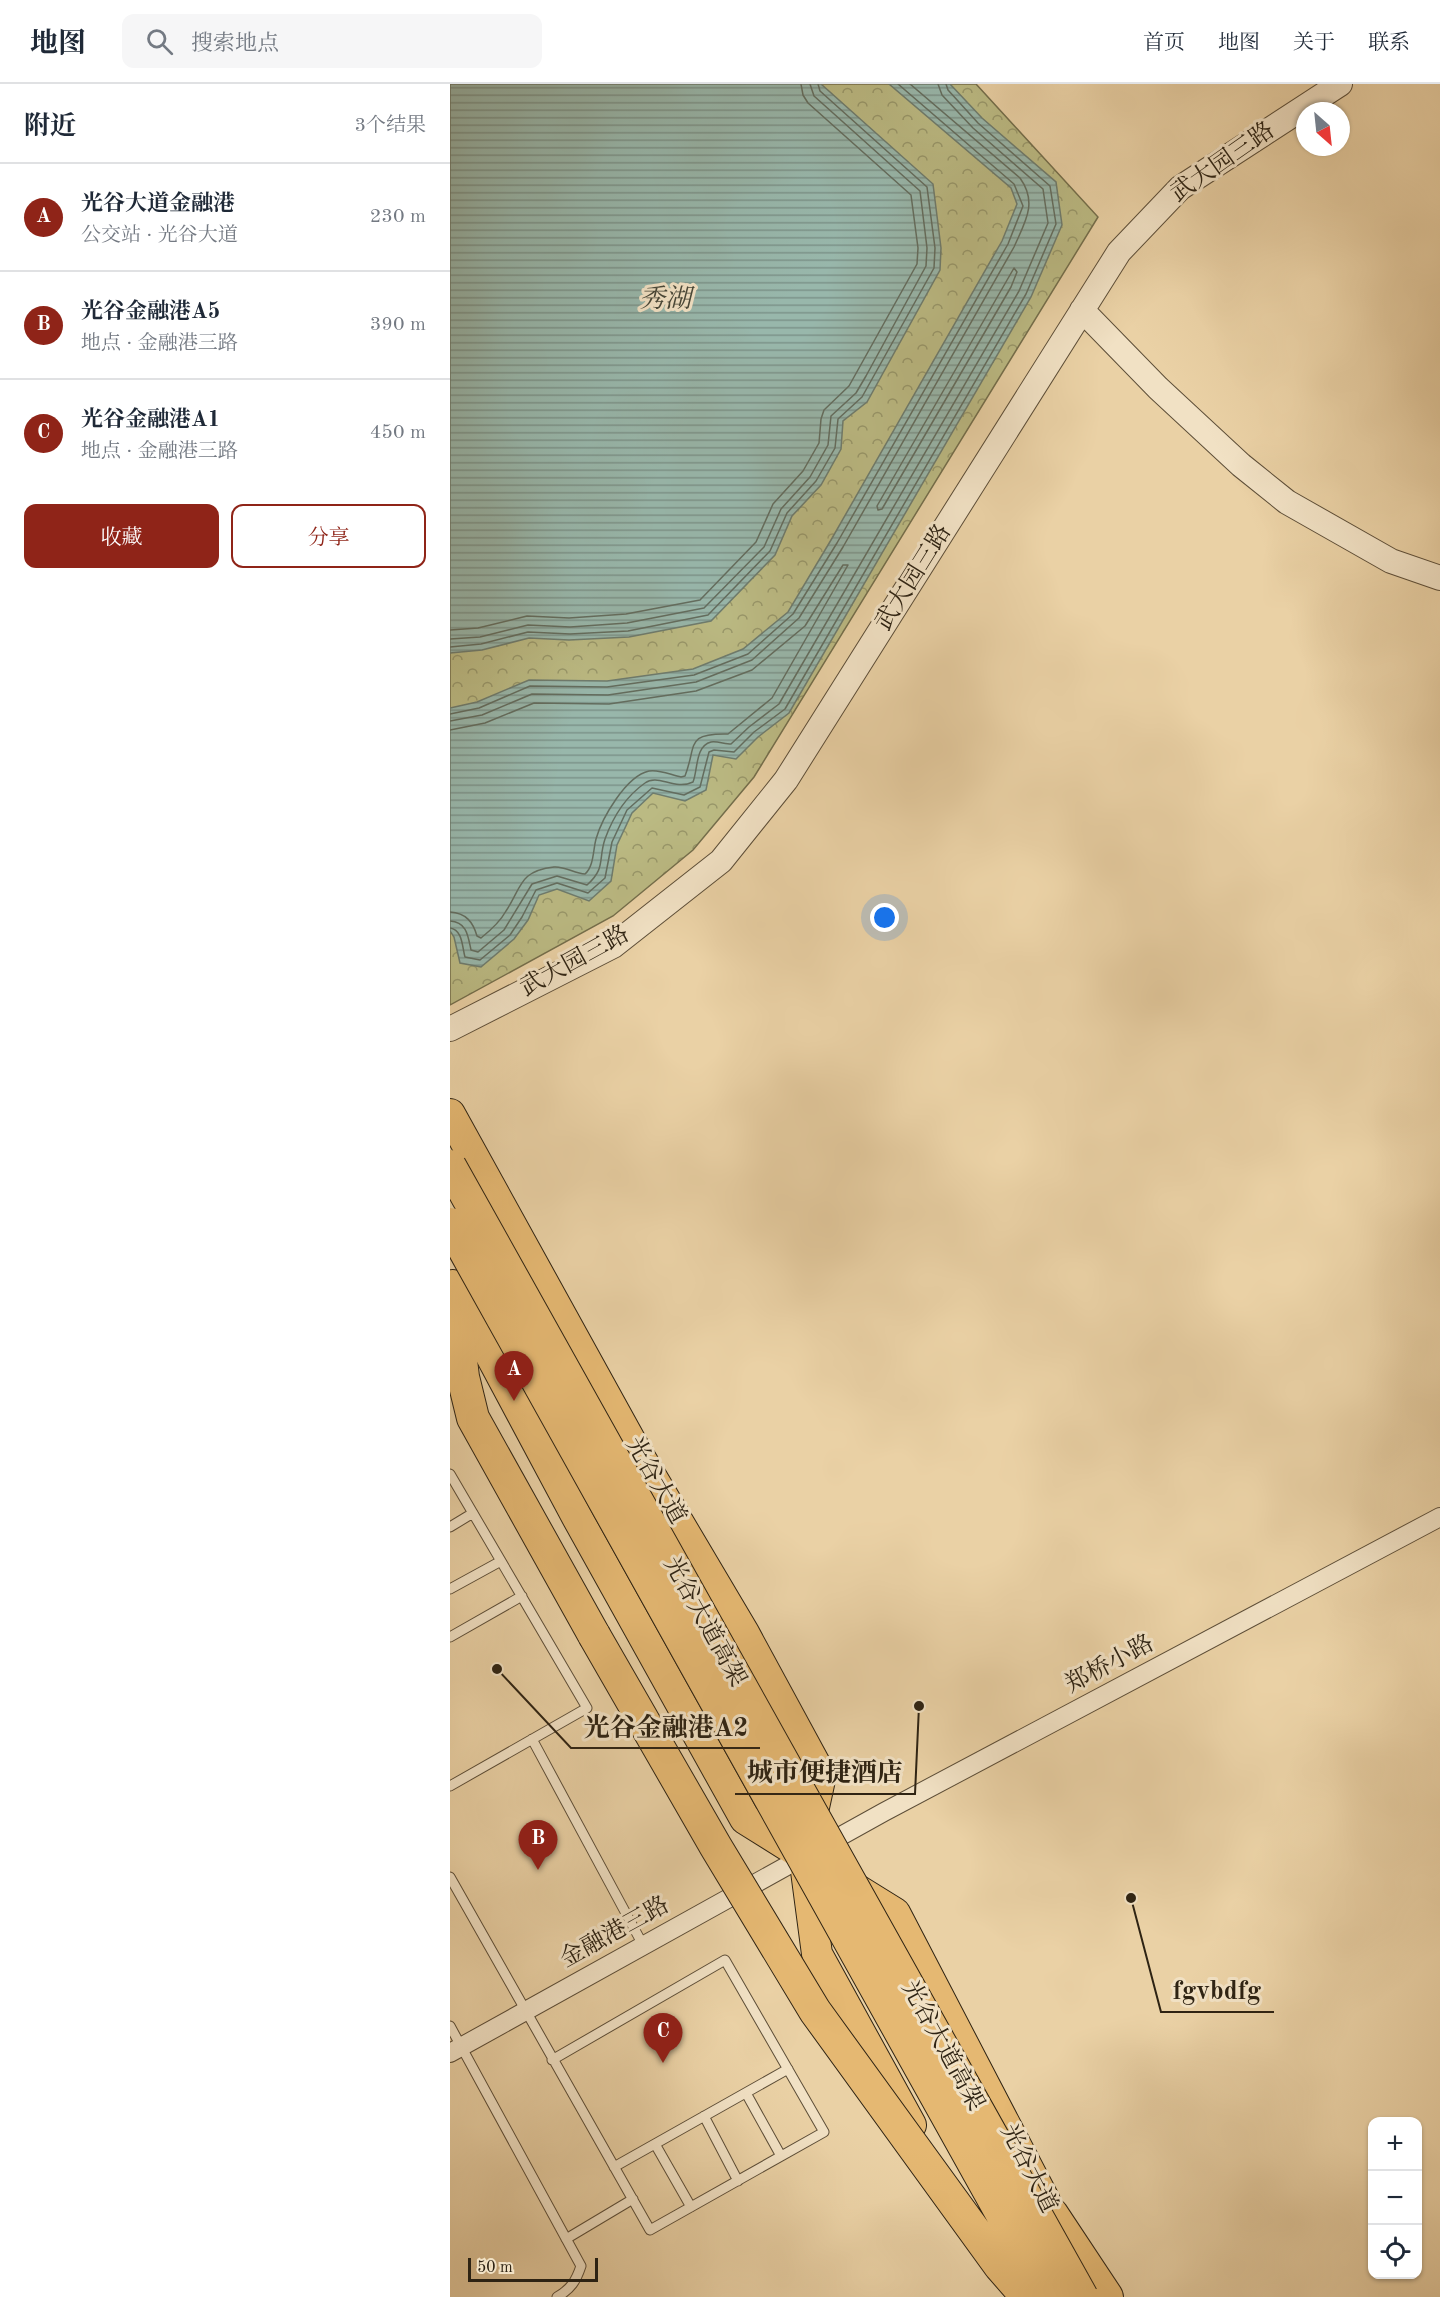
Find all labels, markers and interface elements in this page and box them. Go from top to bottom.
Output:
search box [122,14,542,68]
icon: search [143,25,176,58]
text: 地图 [30,31,86,59]
text: 搜索地点 [191,33,279,55]
text: 首页 [1143,33,1185,54]
text: 地图 [1218,33,1260,54]
text: 关于 [1293,33,1335,54]
text: 联系 [1368,33,1410,54]
north arrow [1296,102,1350,156]
text: 附近 [24,114,76,140]
text: 3个结果 [354,116,426,136]
street label: 武大园三路 [1165,116,1279,207]
text: 光谷大道金融港 [81,193,235,215]
text: A [36,207,51,227]
text: 230 m [370,207,426,227]
text: 公交站 · 光谷大道 [81,226,238,246]
water label: 秀湖 [639,285,695,313]
text: 光谷金融港A5 [81,301,220,323]
text: B [36,315,51,335]
text: 390 m [370,315,426,335]
text: 地点 · 金融港三路 [81,334,238,354]
text: 光谷金融港A1 [81,409,220,431]
text: C [37,423,50,443]
text: 450 m [370,423,426,443]
text: 地点 · 金融港三路 [81,442,238,462]
button: 收藏 [24,504,219,568]
button: 分享 [231,504,426,568]
street label: 武大园三路 [869,519,956,635]
your location [870,903,899,932]
street label: 武大园三路 [515,920,633,1002]
pin: A [494,1352,534,1401]
street label: 光谷大道 [621,1432,692,1529]
street label: 光谷大道高架 [659,1552,752,1691]
street label: 郑桥小路 [1061,1629,1158,1698]
callout: 光谷金融港A2 [571,1704,760,1748]
text: 光谷金融港A2 [584,1713,748,1742]
callout: 城市便捷酒店 [735,1750,915,1794]
text: 城市便捷酒店 [747,1758,903,1787]
pin: B [518,1820,557,1870]
street label: 金融港三路 [555,1891,673,1973]
callout: fgvbdfg [1161,1968,1274,2012]
street label: 光谷大道高架 [897,1976,990,2115]
text: fgvbdfg [1173,1979,1262,2005]
pin: C [644,2014,682,2063]
map controls [1368,2117,1422,2279]
button: + [1368,2117,1422,2171]
street label: 光谷大道 [996,2119,1063,2217]
button: − [1368,2171,1422,2225]
button: locate [1368,2225,1422,2279]
scale bar [468,2255,598,2282]
text: 50 m [477,2260,513,2276]

